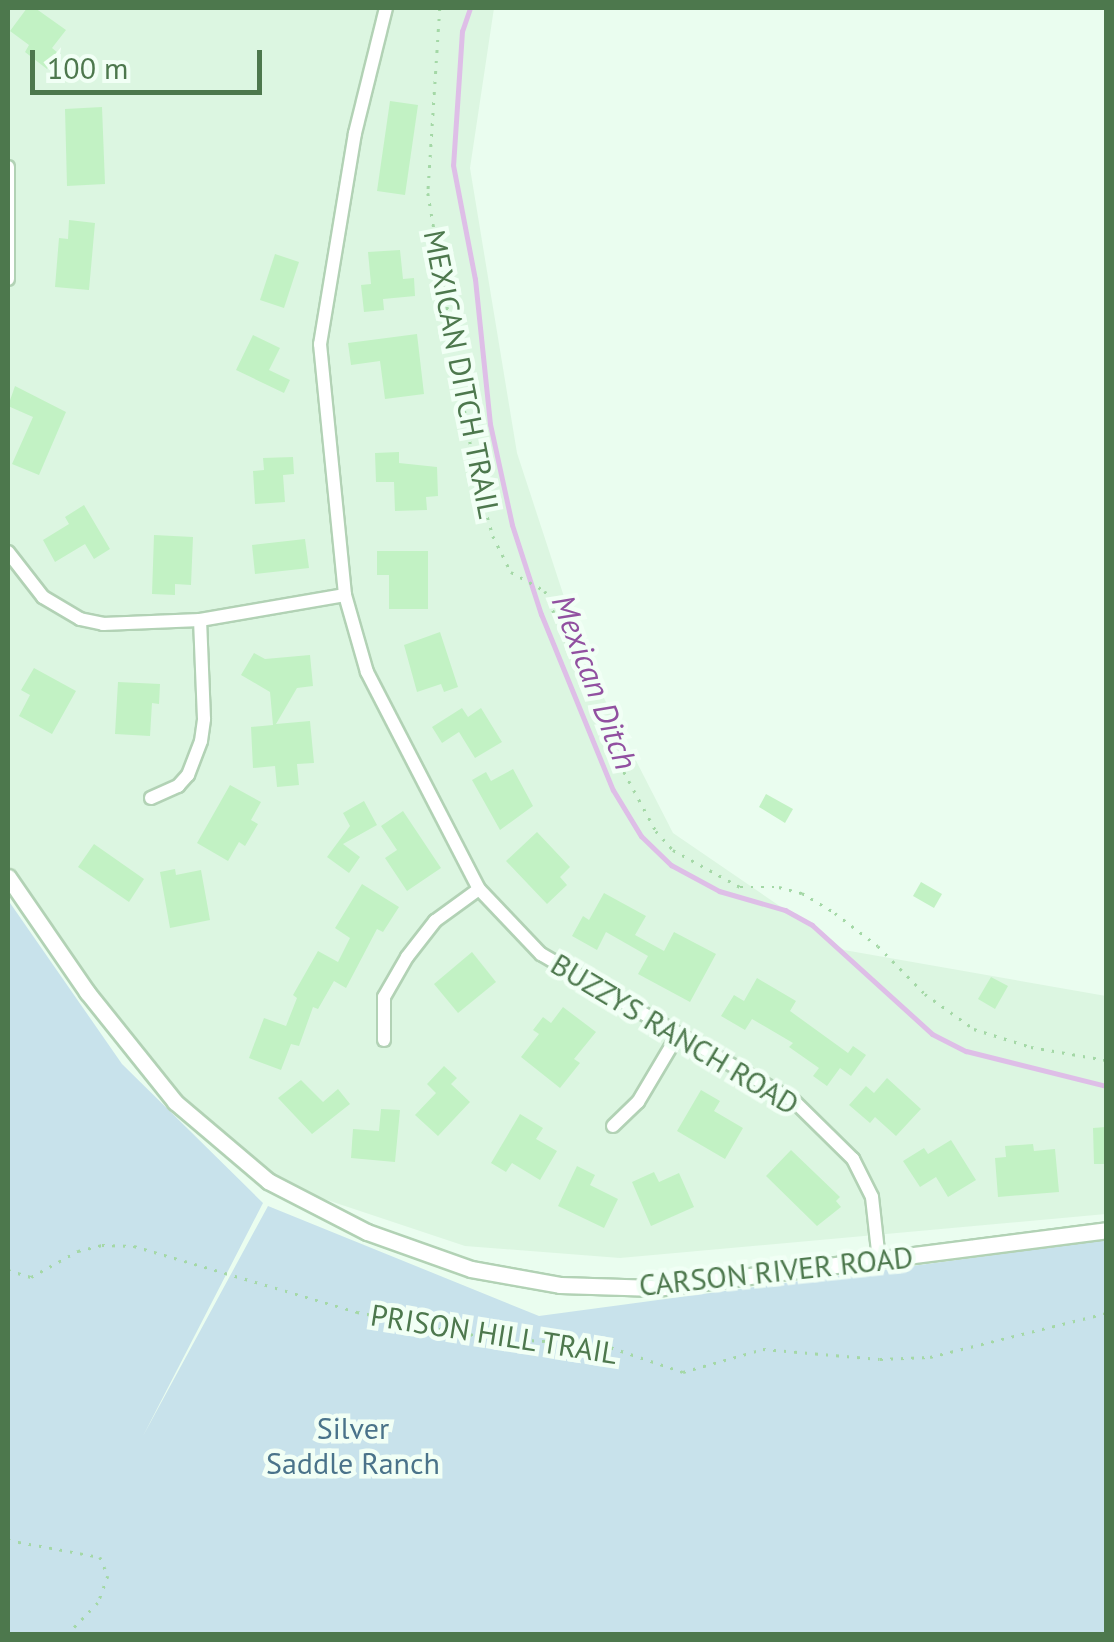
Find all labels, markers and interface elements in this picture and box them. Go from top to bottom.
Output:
scale bar [35,30,268,92]
text: 100 m [47,48,128,87]
street label: MEXICAN DITCH TRAIL [416,227,508,521]
water label: Mexican Ditch [544,589,646,775]
street label: BUZZYS RANCH ROAD [545,946,805,1122]
street label: CARSON RIVER ROAD [637,1239,915,1303]
street label: PRISON HILL TRAIL [367,1297,621,1371]
park label: Silver Saddle Ranch [266,1410,440,1480]

